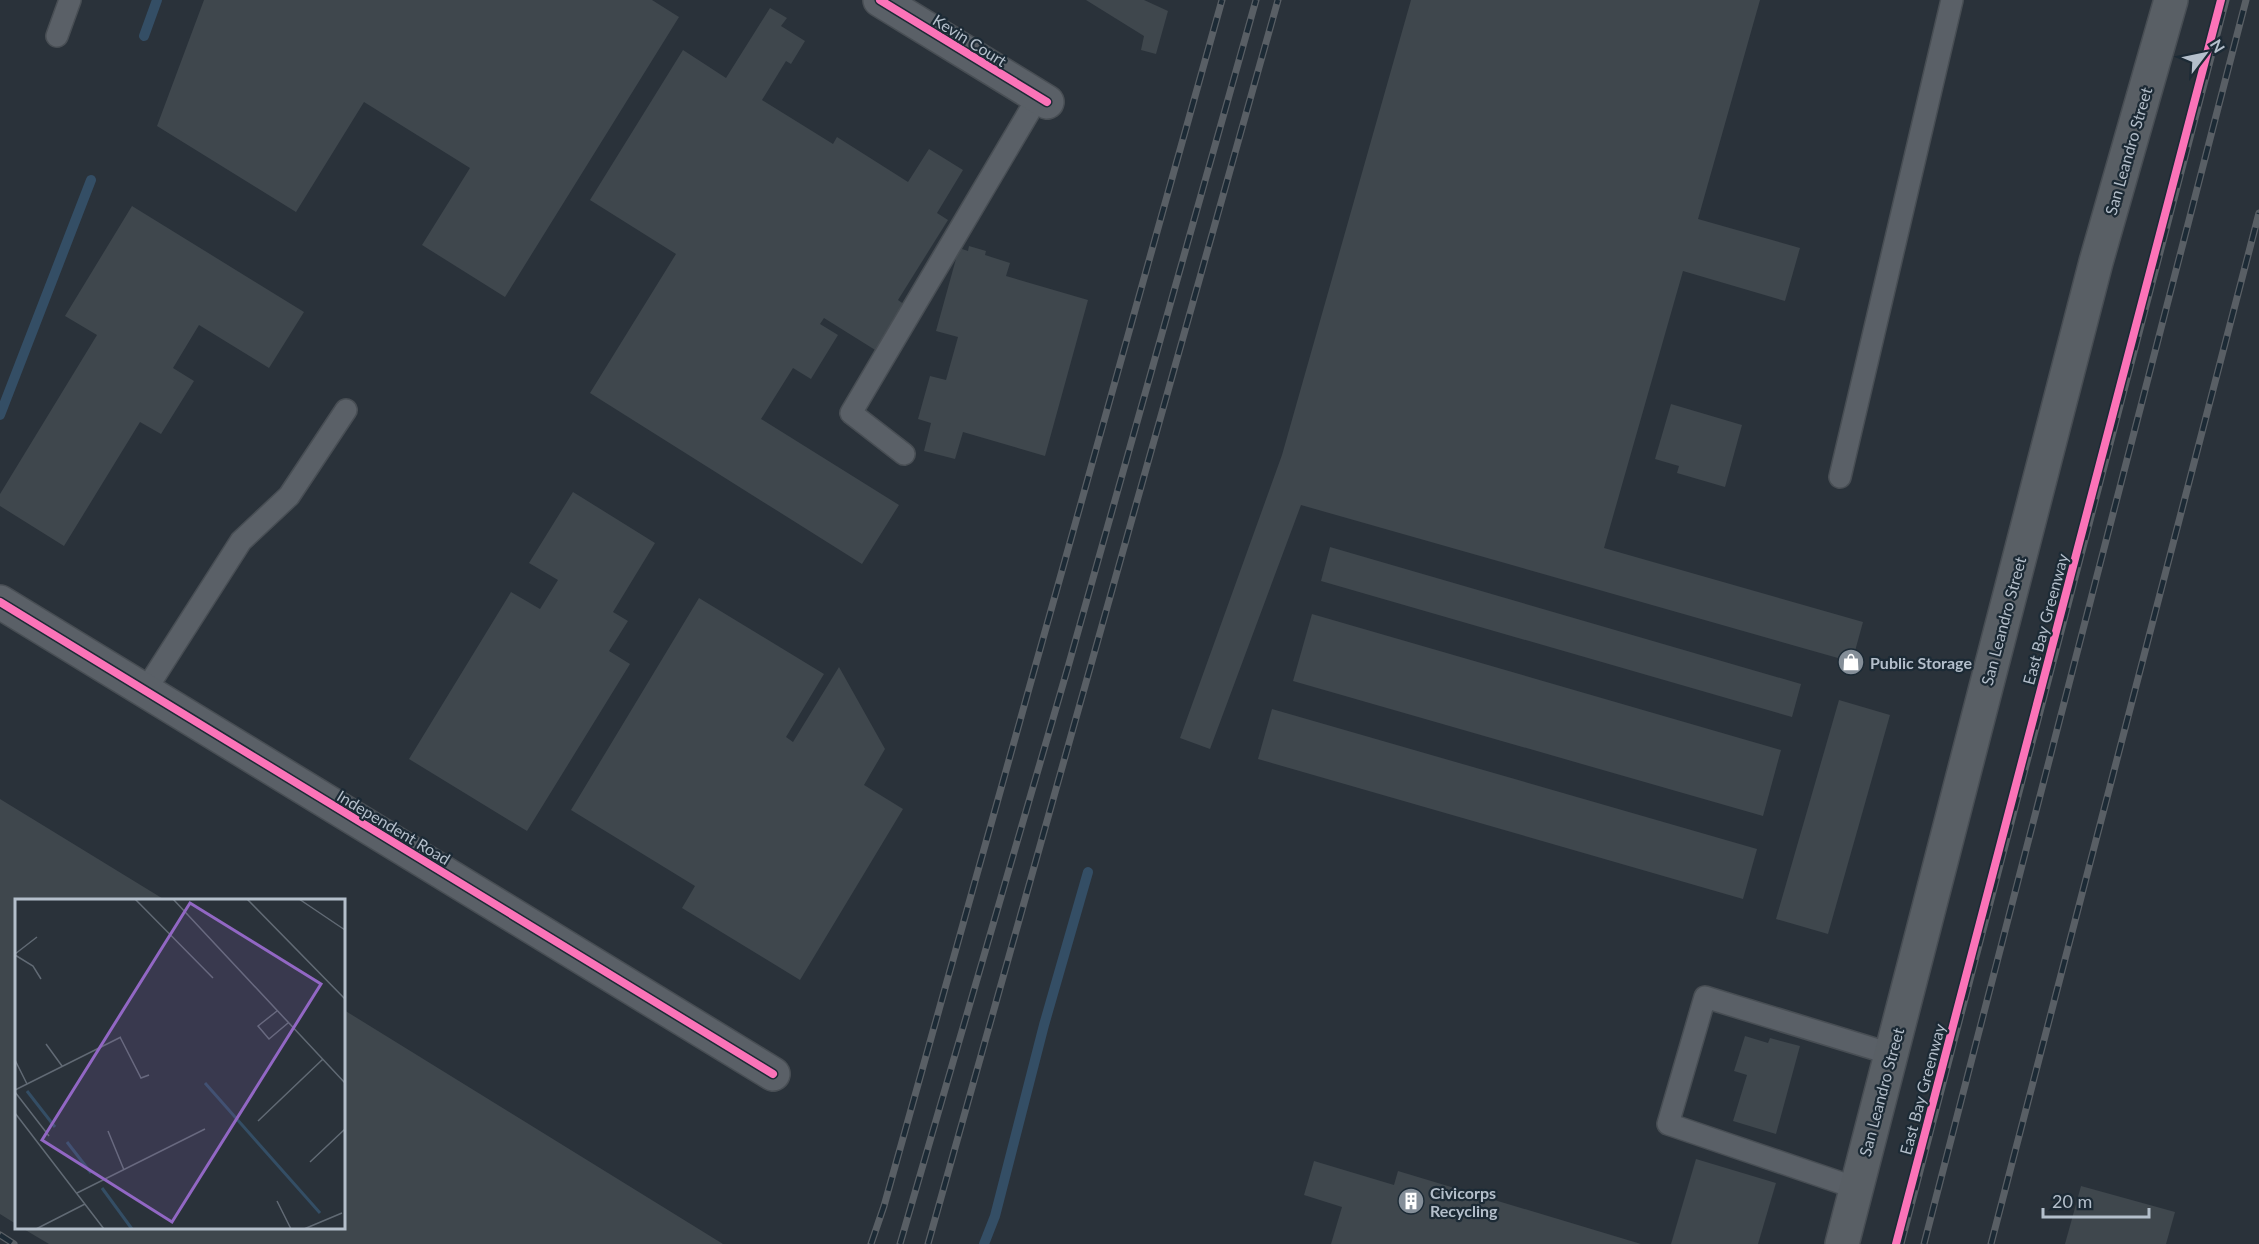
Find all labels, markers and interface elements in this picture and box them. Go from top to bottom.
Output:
street label: Kevin Court [930,10,1011,70]
north arrow [2175,24,2235,84]
text: N [2207,36,2229,56]
street label: San Leandro Street [2101,85,2155,217]
street label: East Bay Greenway [2018,551,2072,687]
street label: San Leandro Street [1977,554,2029,687]
shop icon: Public Storage [1836,647,1866,677]
place label: Public Storage [1870,653,1972,672]
street label: Independent Road [334,786,454,868]
inset map [15,899,345,1229]
street label: East Bay Greenway [1895,1021,1949,1157]
street label: San Leandro Street [1855,1025,1907,1158]
scale bar [2043,1181,2150,1219]
place label: Civicorps Recycling [1430,1183,1498,1220]
building icon: Civicorps Recycling [1396,1186,1426,1216]
text: 20 m [2052,1190,2092,1212]

